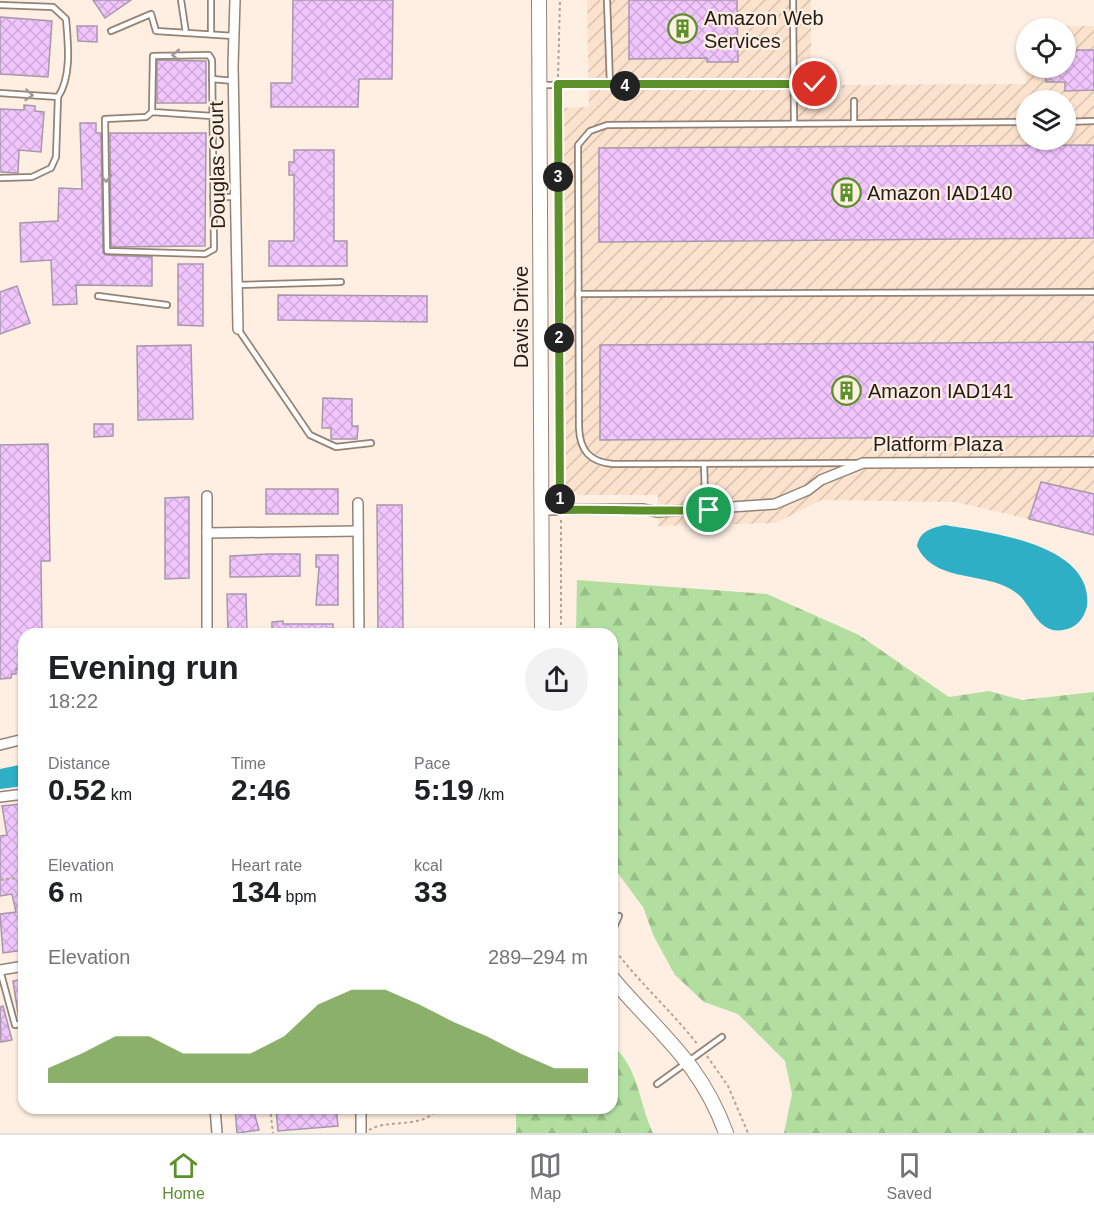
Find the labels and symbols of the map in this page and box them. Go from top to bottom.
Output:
place label: Amazon Web Services [704,7,824,52]
building icon: Amazon Web Services [667,13,699,45]
one-way arrow [171,49,180,61]
pin [789,58,840,109]
pin: 4 [610,71,640,101]
one-way arrow [25,88,34,101]
street label: Douglas Court [205,100,229,229]
pin: 3 [543,162,573,192]
one-way arrow [100,173,112,182]
building icon: Amazon IAD140 [830,177,862,209]
place label: Amazon IAD140 [867,182,1013,204]
street label: Davis Drive [510,266,532,368]
pin: 2 [544,323,574,353]
building icon: Amazon IAD141 [831,375,863,407]
place label: Amazon IAD141 [868,380,1014,402]
street label: Platform Plaza [873,433,1004,455]
pin: 1 [545,484,575,514]
pin [683,484,734,535]

